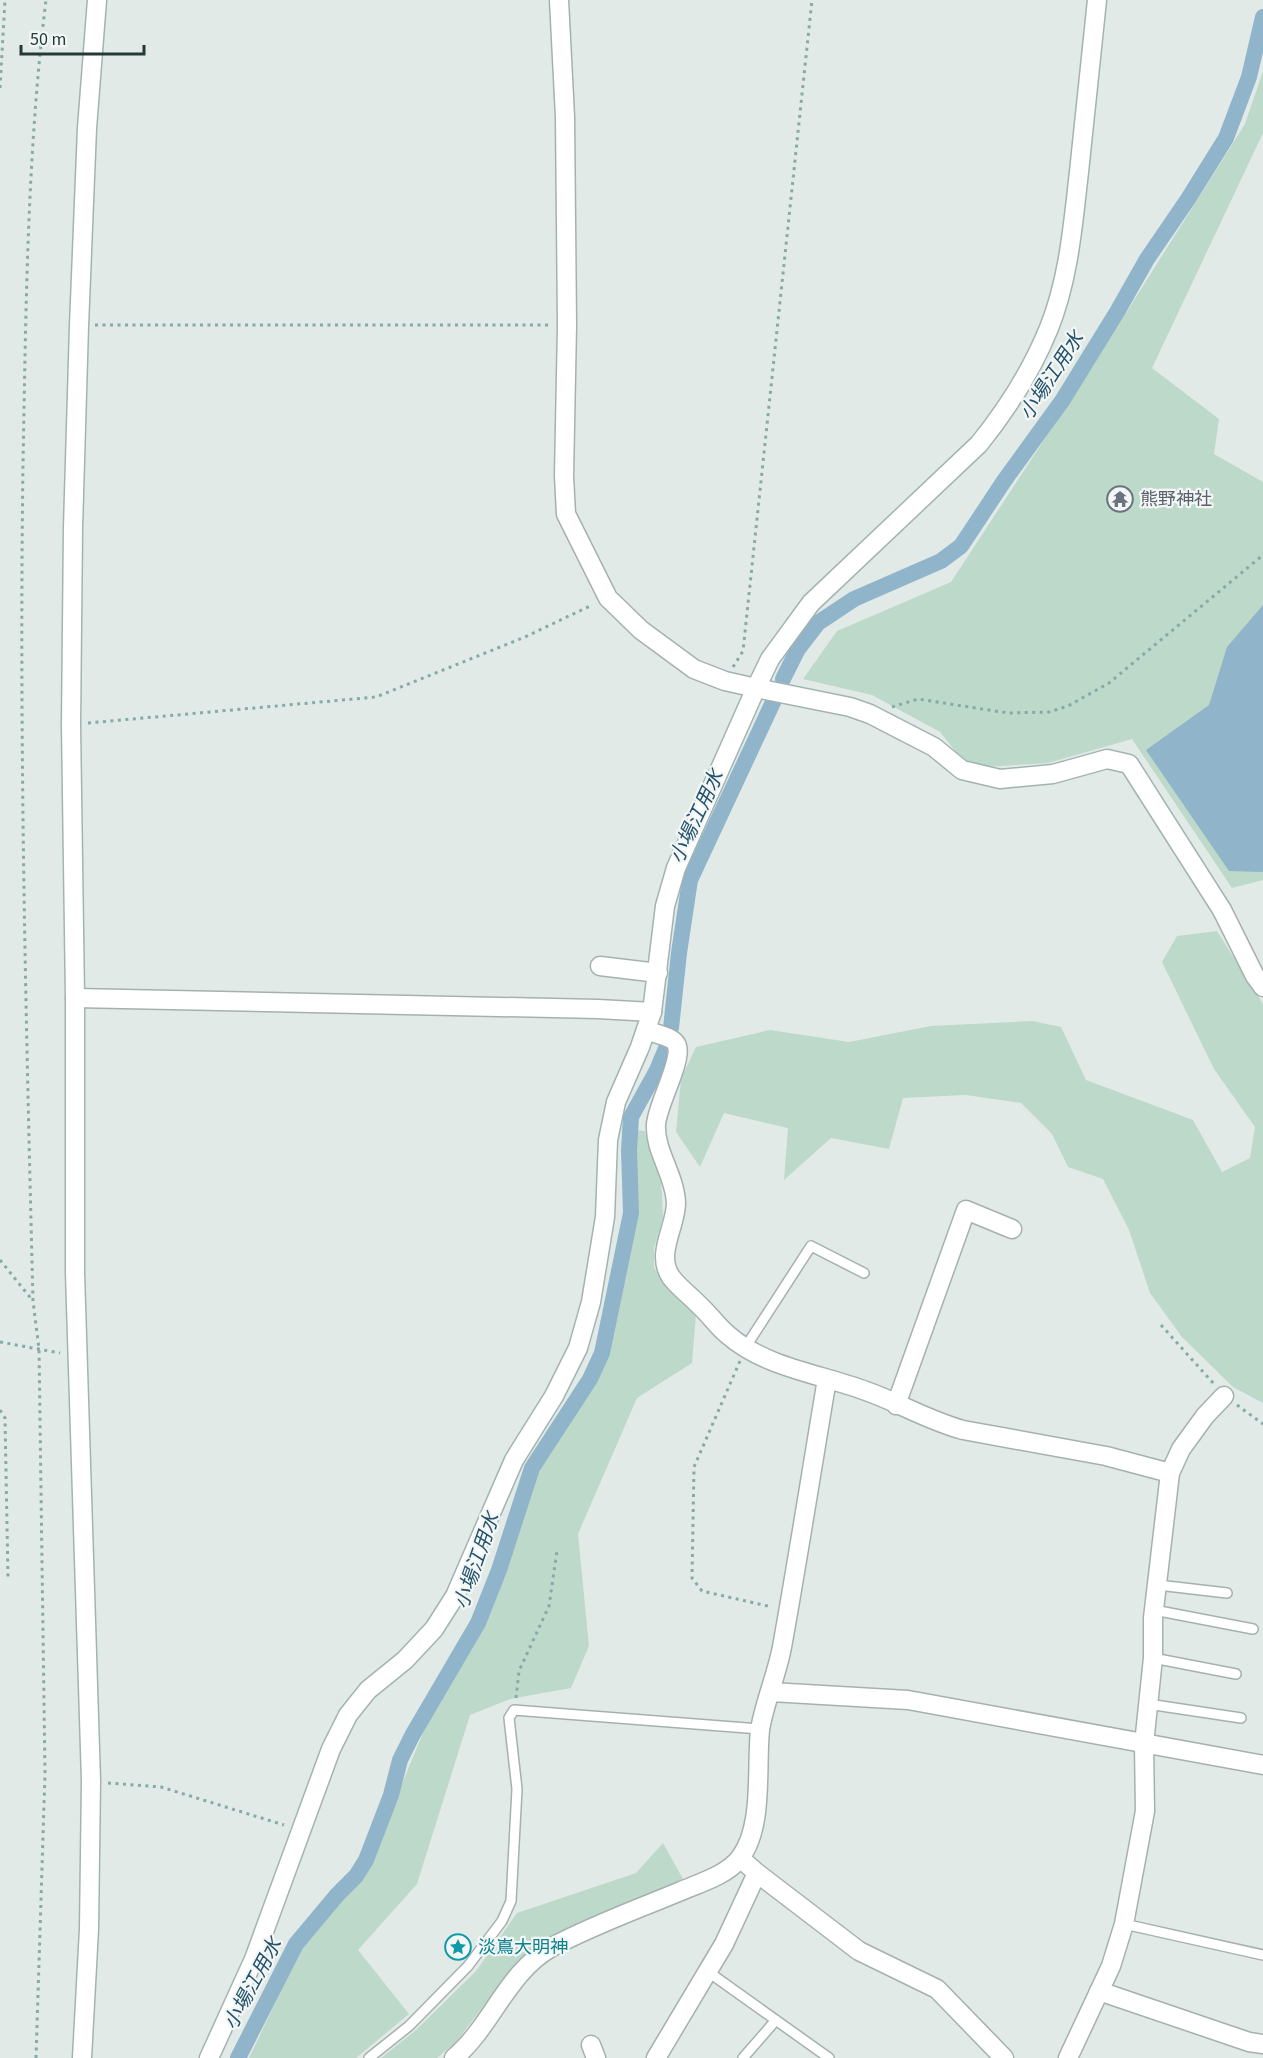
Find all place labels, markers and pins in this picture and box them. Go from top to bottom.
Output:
temple icon: 熊野神社 [1105,484,1135,514]
place label: 熊野神社 [1140,487,1212,512]
place icon: 淡嶌大明神 [443,1932,473,1962]
place label: 淡嶌大明神 [478,1935,568,1960]

